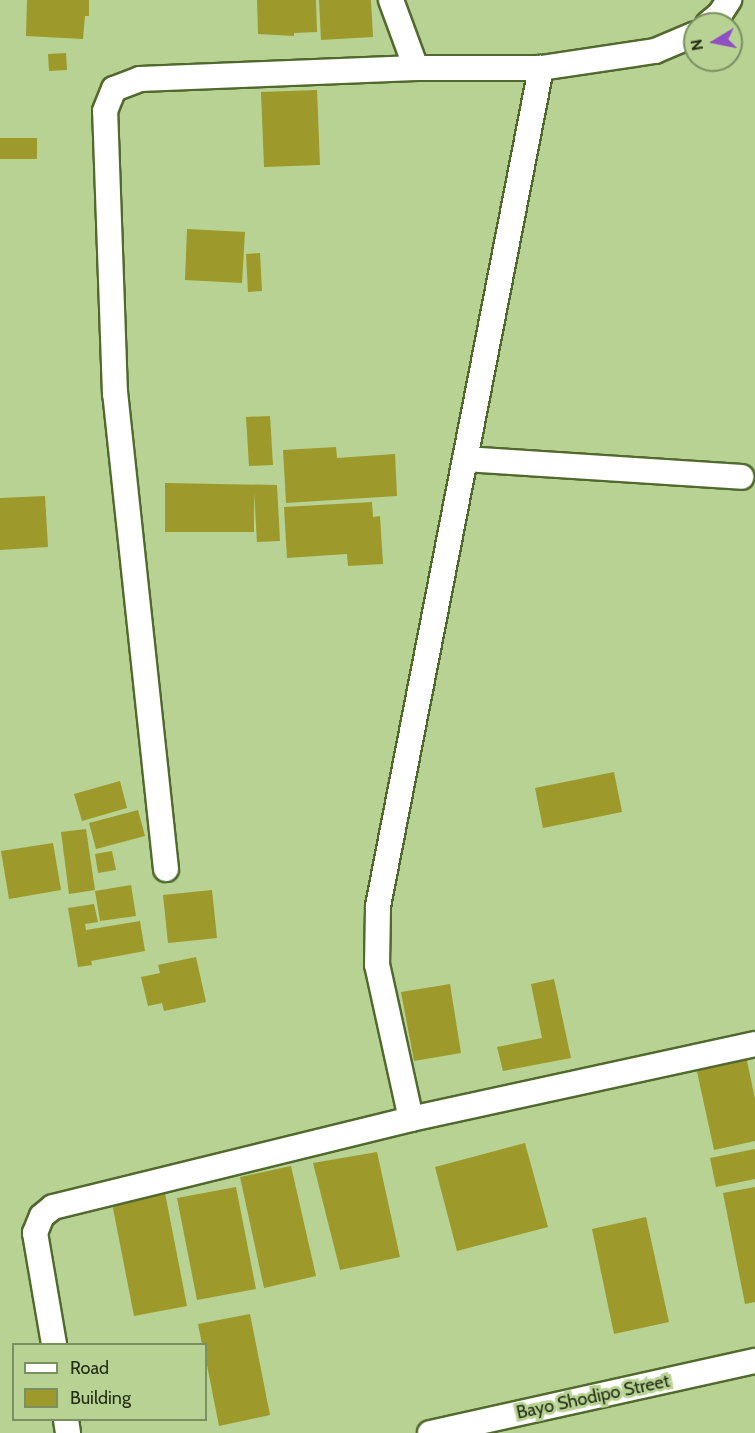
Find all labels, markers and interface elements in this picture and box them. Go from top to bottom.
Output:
north arrow [683,12,743,72]
text: N [686,38,707,52]
legend [12,1343,207,1421]
text: Road [70,1357,109,1379]
street label: Bayo Shodipo Street [514,1370,672,1424]
text: Building [70,1387,131,1409]

